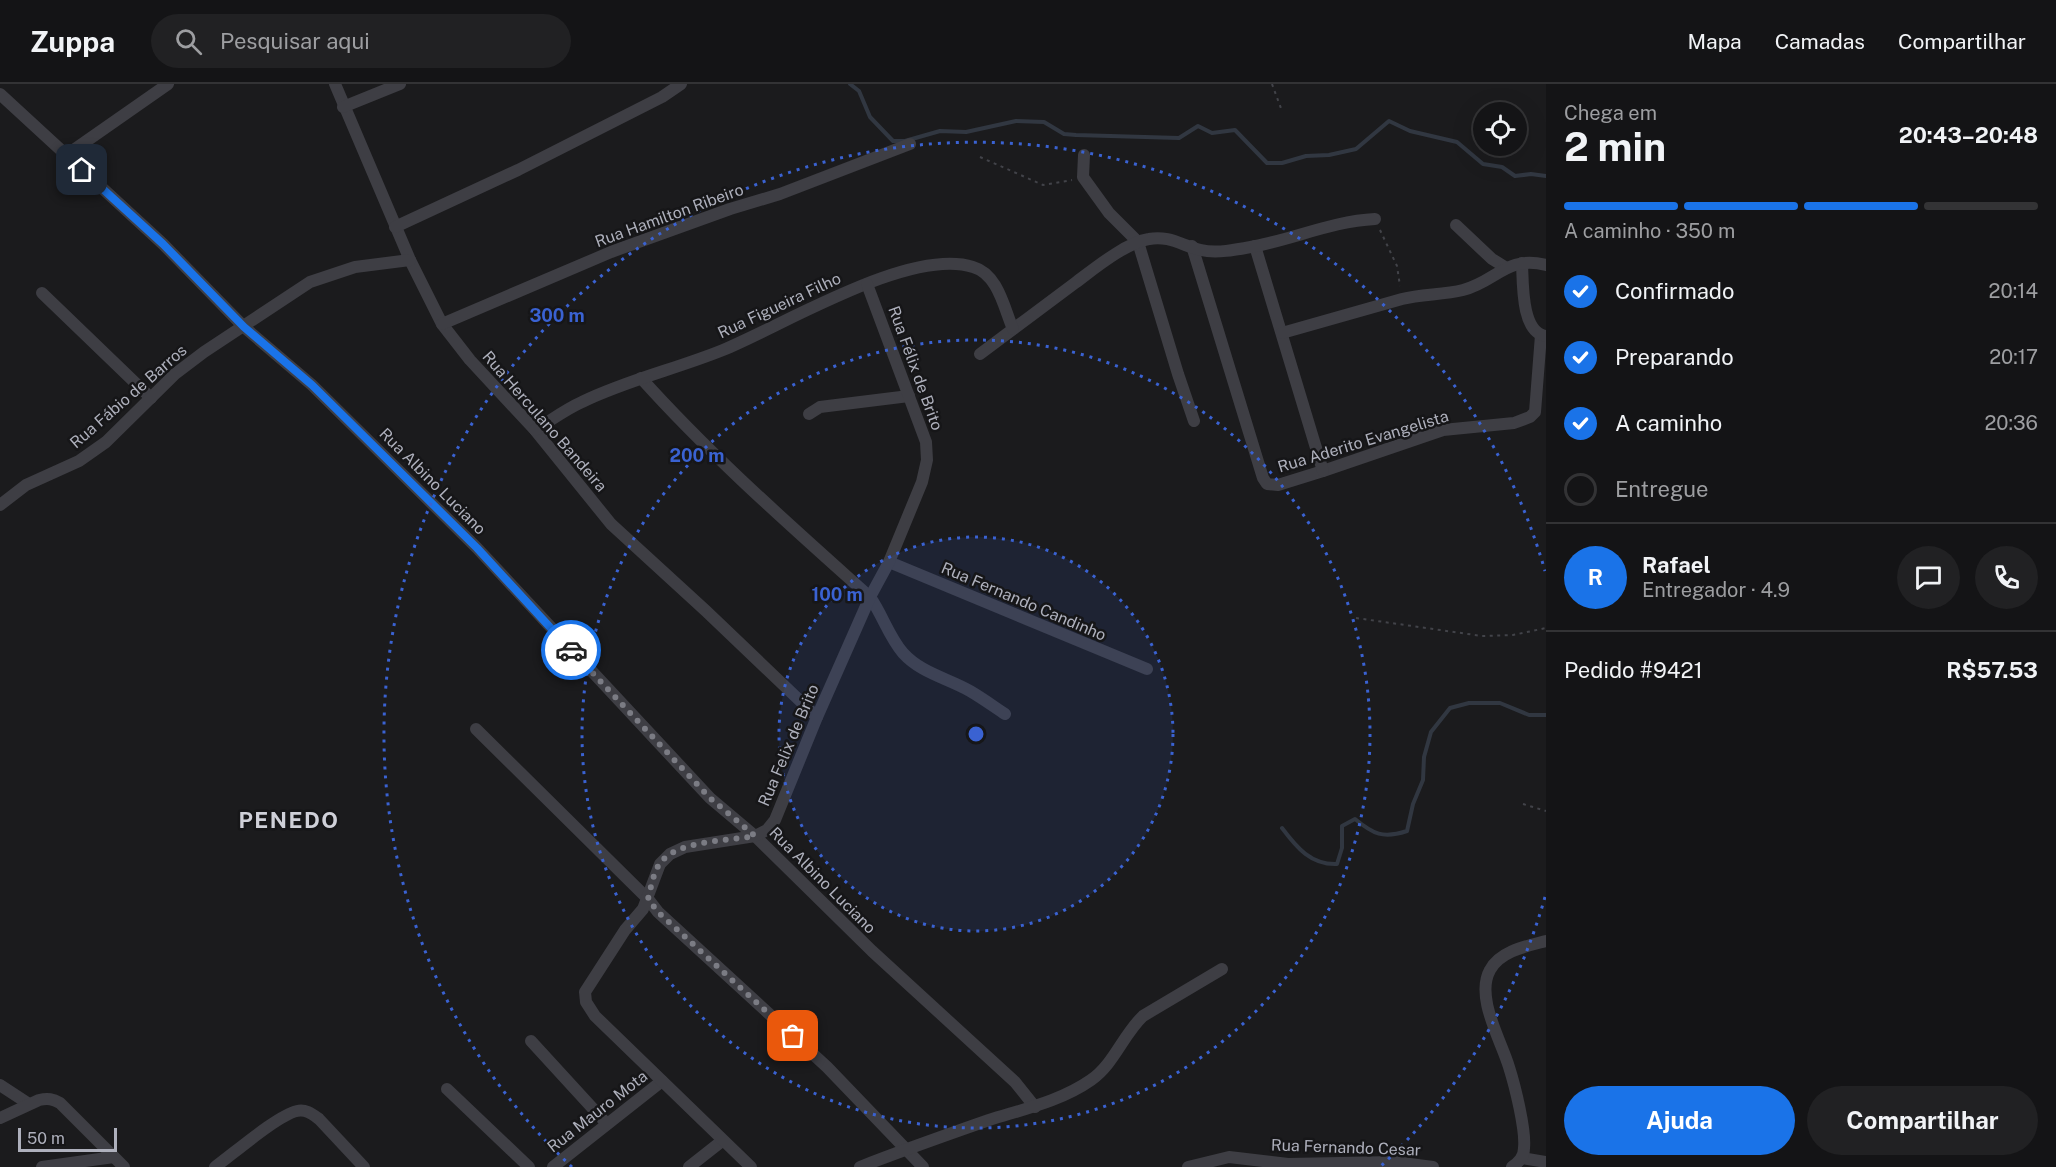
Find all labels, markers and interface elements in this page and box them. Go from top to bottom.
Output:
search box [151,14,571,68]
text: Zuppa [30,25,115,58]
icon: search [172,25,205,58]
text: Pesquisar aqui [220,28,370,54]
text: Mapa [1688,29,1742,54]
text: Camadas [1775,29,1865,54]
text: Compartilhar [1898,29,2026,54]
text: Chega em [1564,101,1657,125]
map controls [1473,102,1527,156]
button: locate [1473,102,1527,156]
text: 20:43–20:48 [1899,122,2038,148]
text: 2 min [1564,124,1666,170]
pin [56,144,107,195]
icon: home [65,153,98,186]
street label: Rua Hamilton Ribeiro [592,180,746,251]
text: A caminho · 350 m [1564,219,1735,243]
street label: Rua Figueira Filho [715,269,844,342]
icon: check [1564,275,1597,308]
text: Confirmado [1615,278,1734,304]
text: 20:14 [1989,279,2038,303]
street label: Rua Félix de Brito [884,303,947,433]
text: 300 m [529,305,585,326]
street label: Rua Fábio de Barros [66,341,191,452]
icon: check [1564,341,1597,374]
text: Preparando [1615,344,1734,370]
text: 20:17 [1989,345,2038,369]
street label: Rua Herculano Bandeira [478,347,611,496]
street label: Rua Aderito Evangelista [1275,406,1451,477]
icon: check [1564,407,1597,440]
text: A caminho [1615,410,1722,436]
text: 20:36 [1984,411,2038,435]
street label: Rua Albino Luciano [375,424,490,539]
text: 200 m [670,445,724,466]
text: Entregue [1615,476,1709,502]
button: chat [1897,546,1960,609]
button: phone [1975,546,2038,609]
text: Rafael [1642,552,1711,578]
street label: Rua Fernando Candinho [939,558,1109,645]
text: R [1588,564,1603,590]
text: Entregador · 4.9 [1642,578,1790,602]
text: 100 m [811,584,863,605]
courier [541,620,601,680]
icon: car [555,634,588,667]
text: Pedido #9421 [1564,657,1703,683]
text: R$57.53 [1946,657,2038,683]
street label: Rua Felix de Brito [754,681,823,809]
centre of rings [966,724,986,744]
district label: PENEDO [238,807,340,833]
street label: Rua Albino Luciano [765,823,880,938]
pin [767,1010,818,1061]
icon: bag [776,1019,809,1052]
street label: Rua Mauro Mota [543,1066,651,1156]
button: Ajuda [1564,1086,1795,1155]
button: Compartilhar [1807,1086,2038,1155]
scale bar [18,1125,117,1152]
text: 50 m [27,1129,65,1148]
street label: Rua Fernando Cesar [1271,1135,1421,1160]

